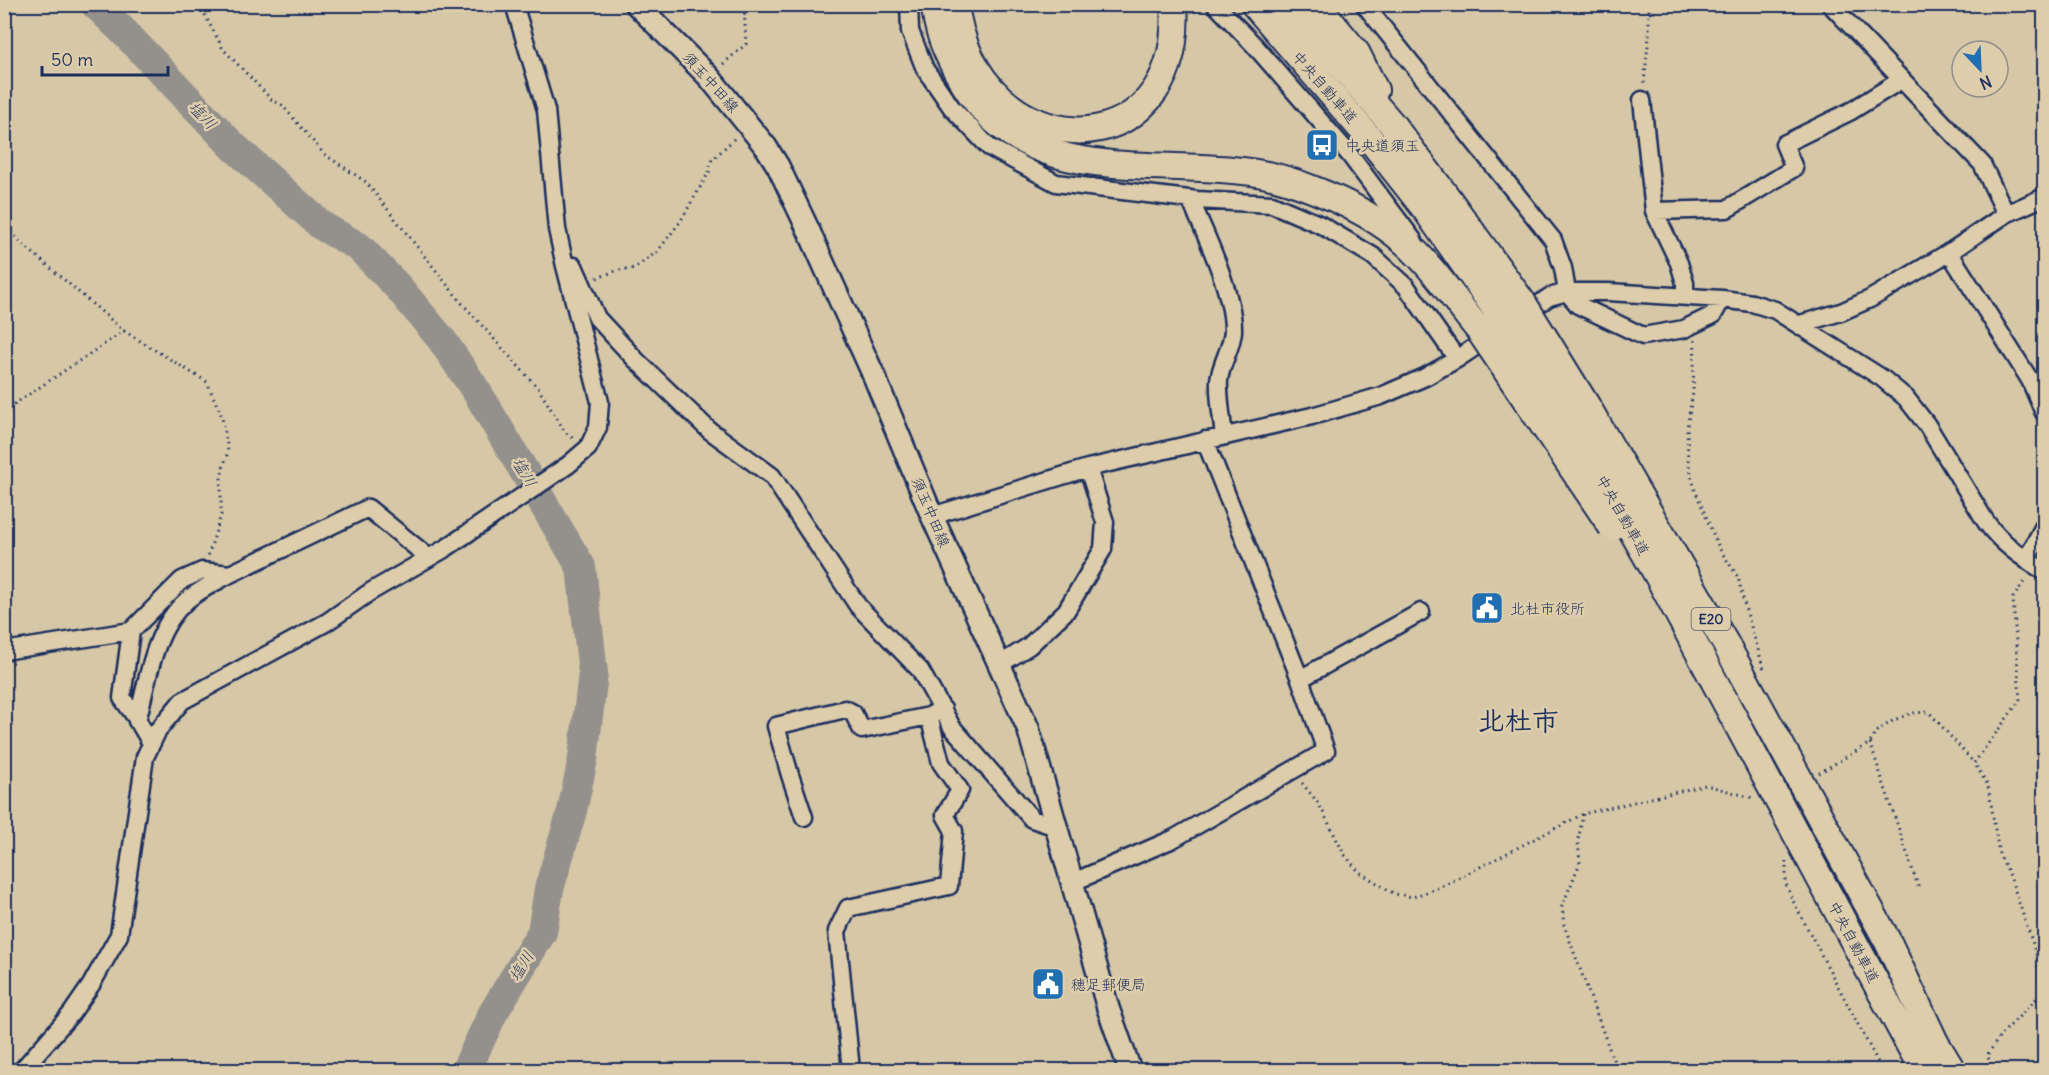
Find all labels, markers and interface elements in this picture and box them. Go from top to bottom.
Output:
scale bar [42,39,168,77]
north arrow [1950,39,2010,99]
street label: 中央自動車道 [1288,47,1362,127]
text: 50 m [51,48,93,71]
street label: 須玉中田線 [679,48,743,116]
text: N [1977,71,1995,94]
water label: 塩川 [185,97,221,133]
bus stop icon: 中央道須玉 [1304,127,1340,163]
place label: 中央道須玉 [1345,136,1420,155]
water label: 塩川 [508,453,542,491]
street label: 中央自動車道 [1592,471,1654,559]
street label: 須玉中田線 [908,474,954,550]
public building icon: 北杜市役所 [1469,590,1505,626]
place label: 北杜市役所 [1510,599,1585,618]
road number: E20 [1692,608,1730,630]
district label: 北杜市 [1478,703,1559,737]
street label: 中央自動車道 [1824,898,1884,986]
water label: 塩川 [504,947,538,985]
public building icon: 穂足郵便局 [1030,966,1066,1002]
place label: 穂足郵便局 [1071,975,1146,994]

